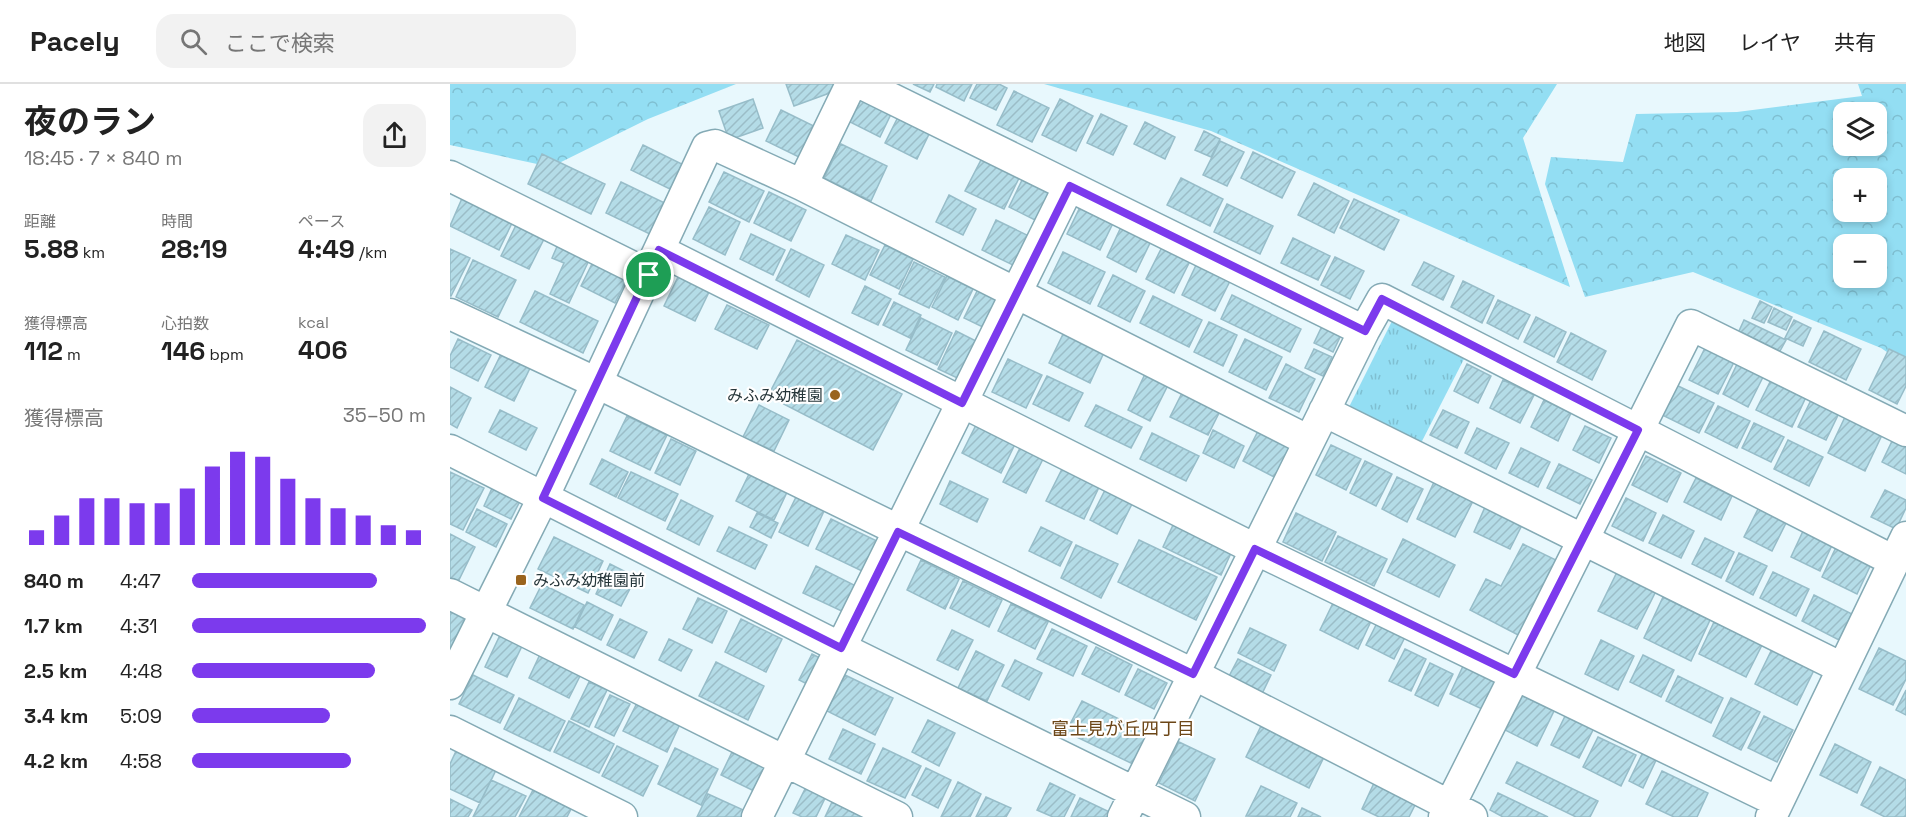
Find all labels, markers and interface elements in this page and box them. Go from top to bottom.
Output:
search box [156,14,576,68]
text: Pacely [30,23,120,59]
icon: search [177,25,210,58]
text: ここで検索 [225,29,335,57]
text: 地図 [1664,29,1706,56]
text: レイヤ [1739,29,1801,56]
text: 共有 [1834,29,1876,56]
text: 夜のラン [24,101,156,143]
map controls [1833,102,1887,288]
button: layers [1833,102,1887,156]
button: share [363,104,426,167]
text: 18:45 · 7 × 840 m [24,145,182,171]
button: + [1833,168,1887,222]
text: 距離 [24,211,56,232]
text: 時間 [161,211,193,232]
text: ペース [298,211,345,232]
text: 5.88 [24,232,79,266]
text: 28:19 [161,232,228,266]
text: 4:49 [298,232,355,266]
button: − [1833,234,1887,288]
text: km [79,242,105,263]
text: /km [355,242,387,263]
pin [623,249,674,300]
icon: arrive [632,258,665,291]
text: kcal [298,312,329,333]
text: 獲得標高 [24,313,88,334]
text: 心拍数 [161,313,209,334]
text: 406 [298,333,347,367]
text: 112 [24,334,63,368]
text: 146 [161,334,205,368]
text: m [63,344,81,365]
text: bpm [205,344,244,365]
place label: みふみ幼稚園 [727,385,823,406]
marker: みふみ幼稚園 [828,388,842,402]
text: 35–50 m [343,402,426,428]
text: 獲得標高 [24,405,104,431]
text: 840 m [24,568,84,594]
text: 4:47 [120,568,161,594]
place label: みふみ幼稚園前 [533,570,645,591]
marker: みふみ幼稚園前 [514,573,528,587]
text: 1.7 km [24,613,83,639]
text: 4:31 [120,613,158,639]
text: 2.5 km [24,658,87,684]
text: 4:48 [120,658,163,684]
text: 3.4 km [24,703,88,729]
text: 5:09 [120,703,162,729]
district label: 富士見が丘四丁目 [1051,717,1195,740]
text: 4.2 km [24,748,88,774]
text: 4:58 [120,748,162,774]

